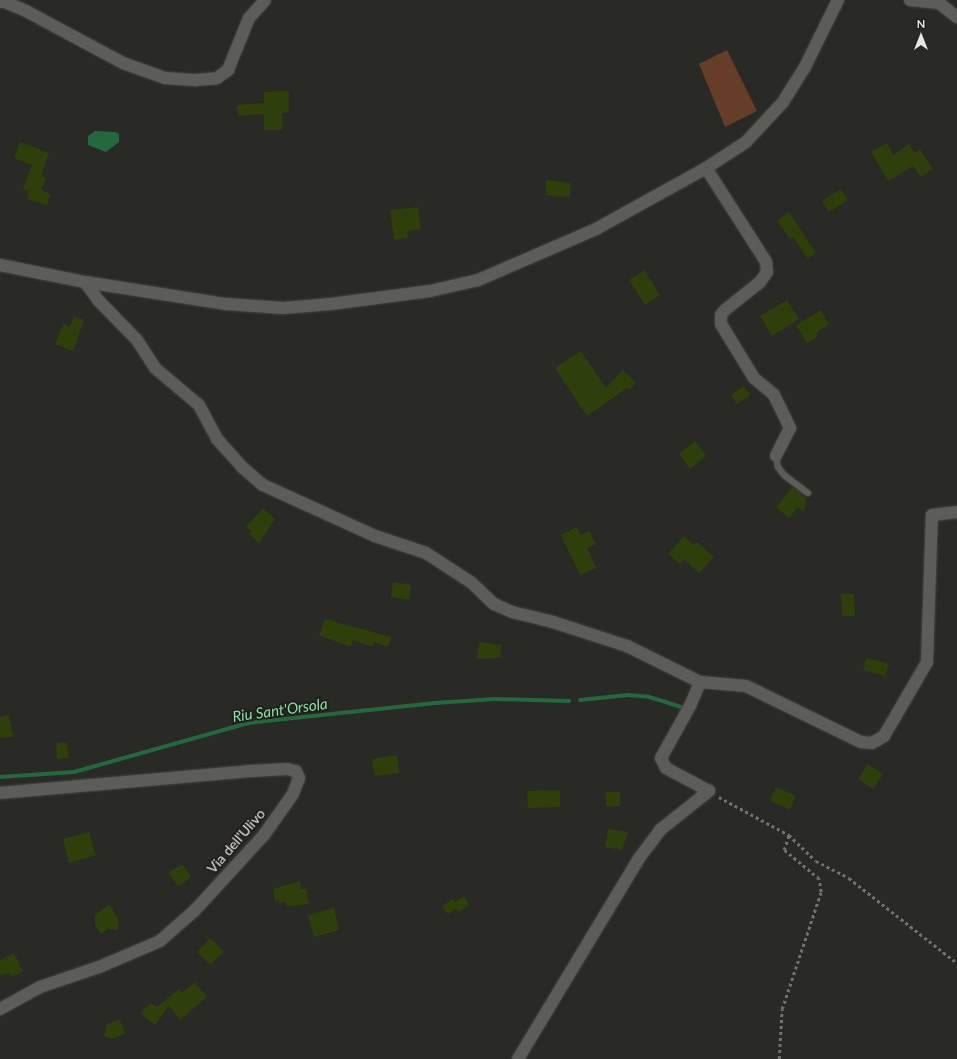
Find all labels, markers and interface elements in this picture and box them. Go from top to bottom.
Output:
north arrow [901,16,941,56]
text: N [917,17,925,30]
water label: Riu Sant'Orsola [231,694,329,726]
street label: Via dell'Ulivo [203,805,269,877]

